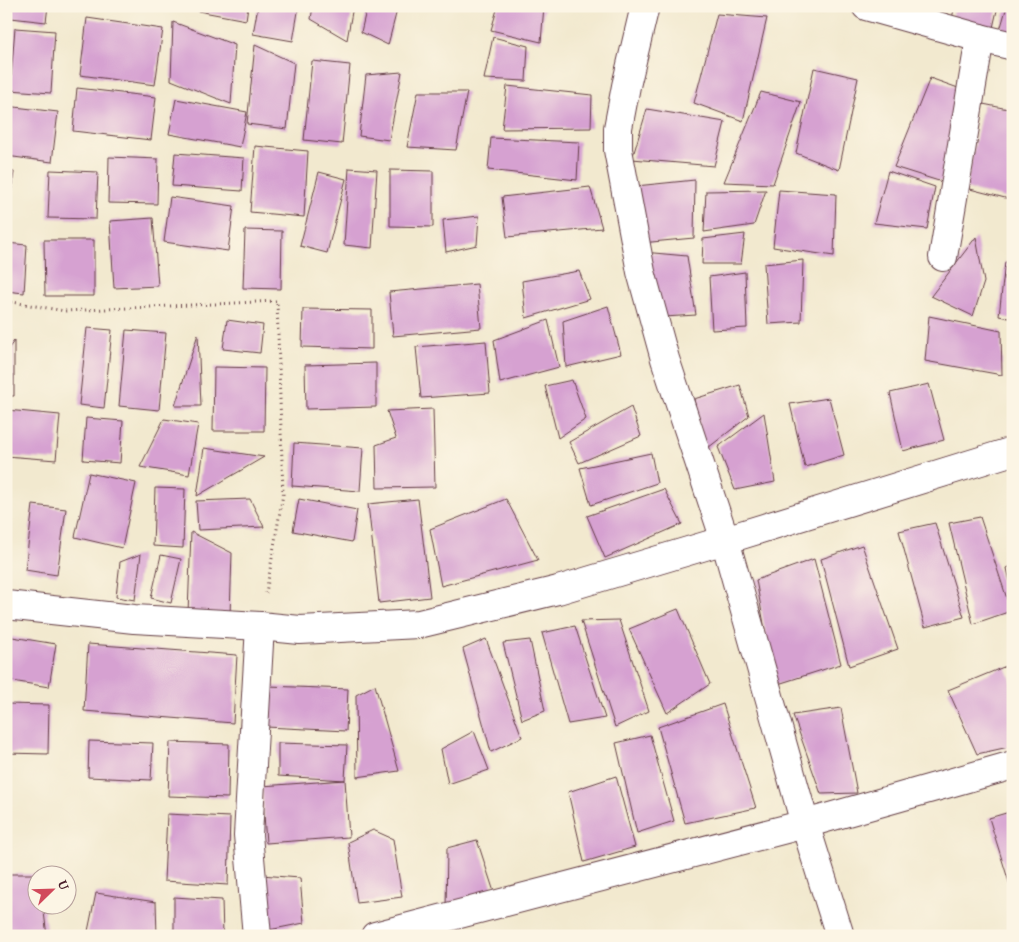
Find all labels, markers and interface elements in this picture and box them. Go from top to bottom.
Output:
north arrow [28,864,78,914]
text: U [53,877,75,894]

